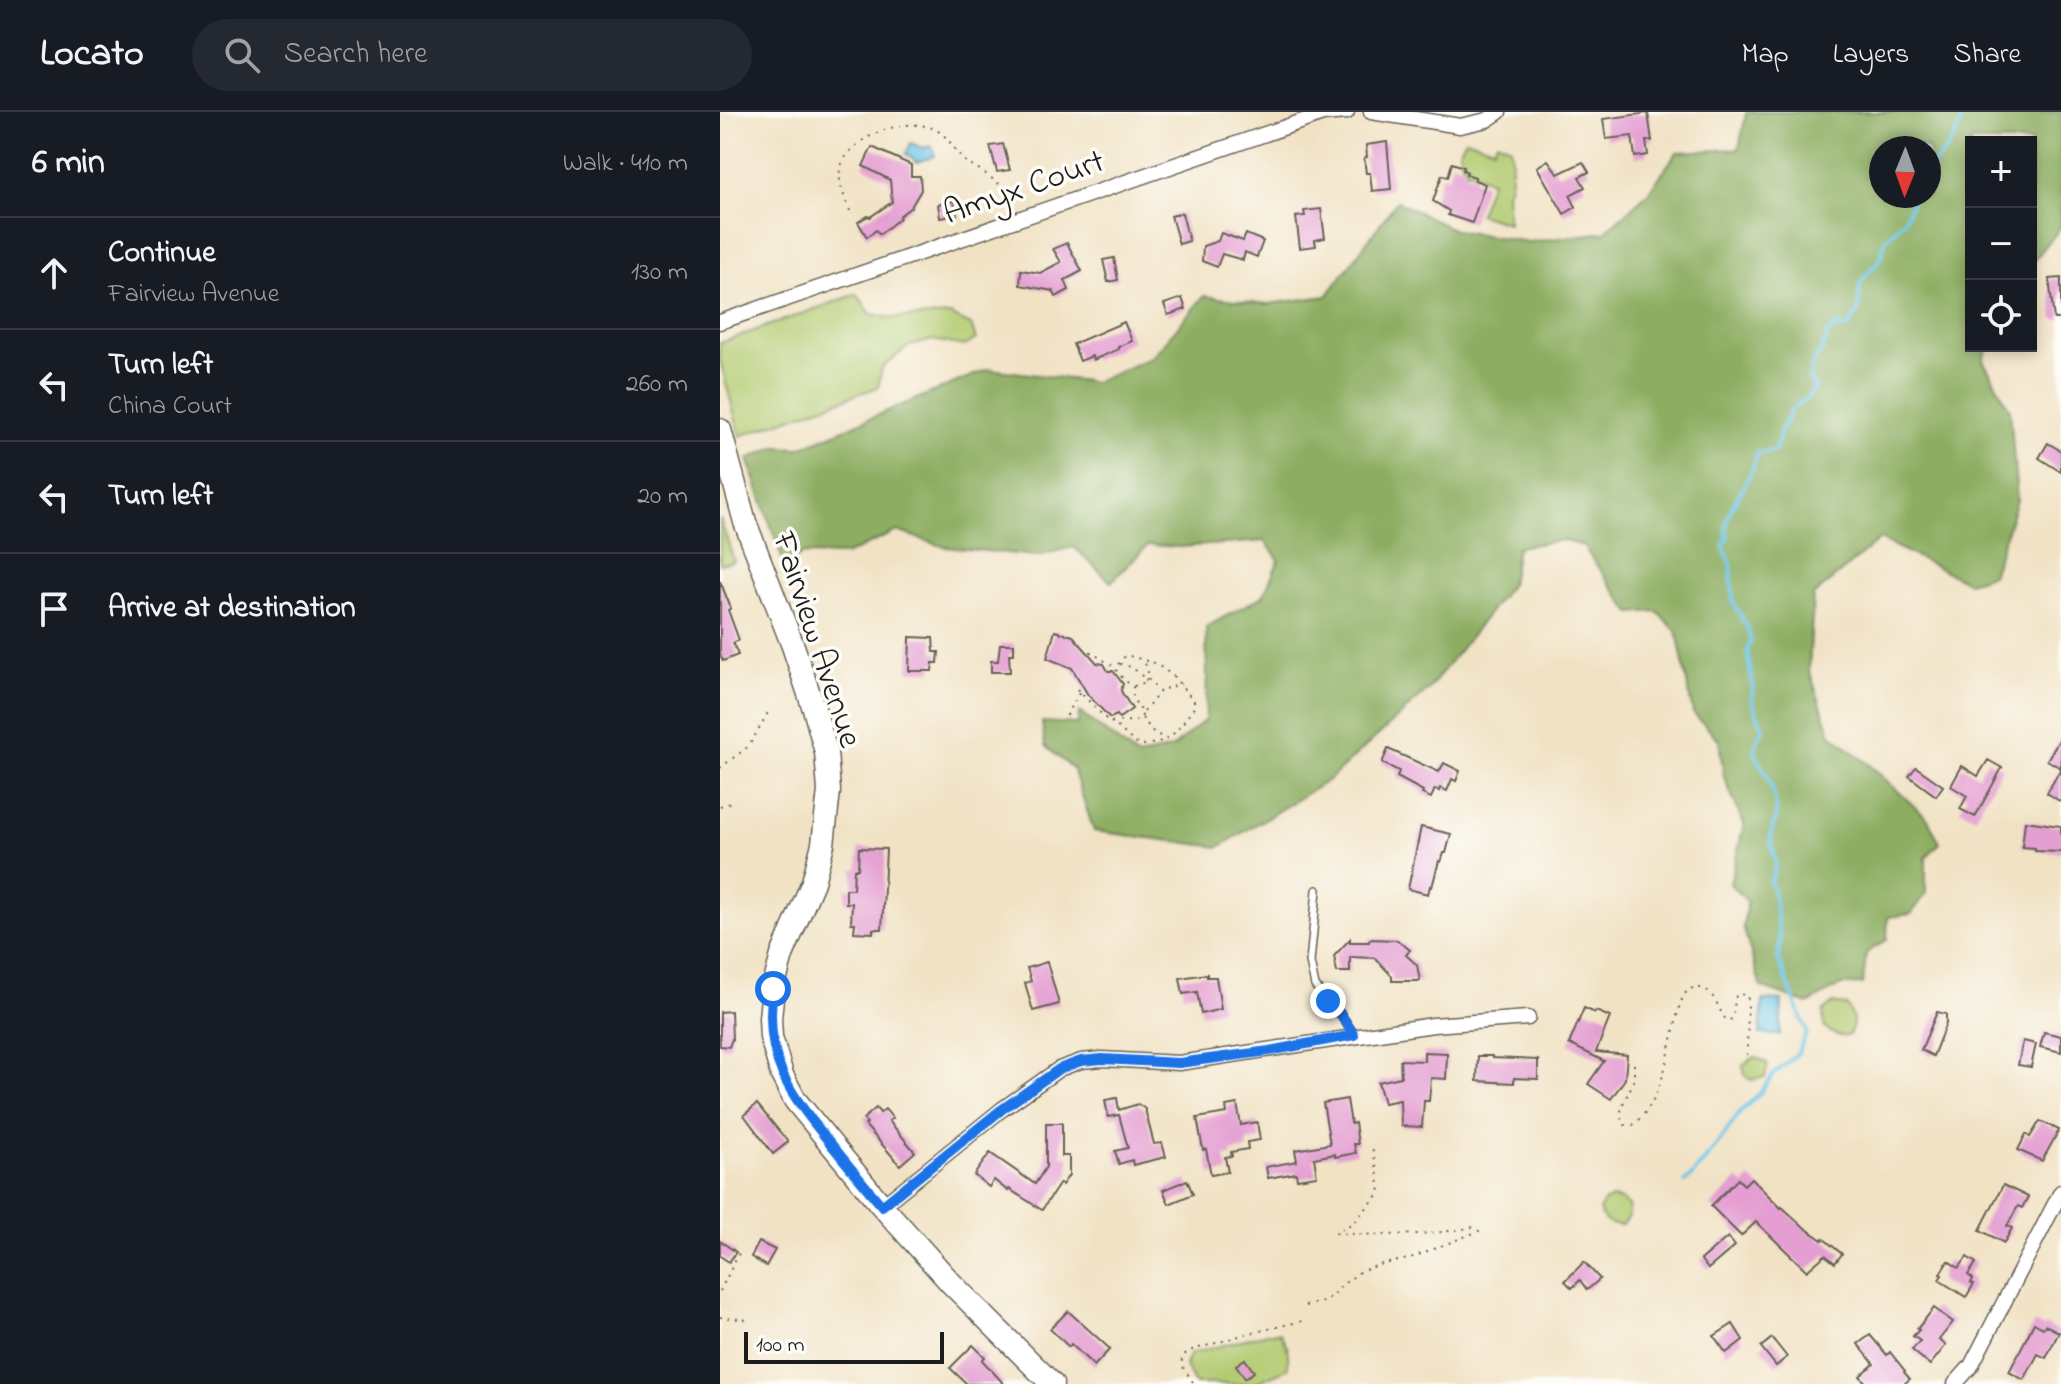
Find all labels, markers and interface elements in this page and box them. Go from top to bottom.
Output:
search box [192,19,752,91]
text: Locato [40,27,144,83]
icon: search [220,33,264,77]
text: Search here [284,33,427,77]
text: Map [1741,35,1789,76]
text: Layers [1833,35,1909,76]
text: Share [1953,35,2021,76]
north arrow [1869,136,1941,208]
map controls [1965,136,2037,352]
button: + [1965,136,2037,208]
street label: Amyx Court [937,138,1112,240]
text: 6 min [32,139,105,189]
text: Walk · 410 m [563,145,688,183]
button: − [1965,208,2037,280]
text: Continue [108,232,216,276]
icon: ahead [32,251,76,295]
text: 130 m [631,254,688,292]
text: Fairview Avenue [108,276,279,314]
button: locate [1965,280,2037,352]
text: Turn left [108,344,213,388]
icon: left [32,363,76,407]
text: 260 m [626,366,688,404]
text: China Court [108,388,232,426]
icon: left [32,475,76,519]
text: Turn left [108,475,213,519]
text: 20 m [637,478,688,516]
street label: Fairview Avenue [757,525,874,755]
icon: arrive [32,587,76,631]
text: Arrive at destination [108,587,356,631]
route start [755,971,791,1007]
route end [1310,983,1346,1019]
scale bar [744,1328,944,1364]
text: 100 m [756,1330,805,1362]

